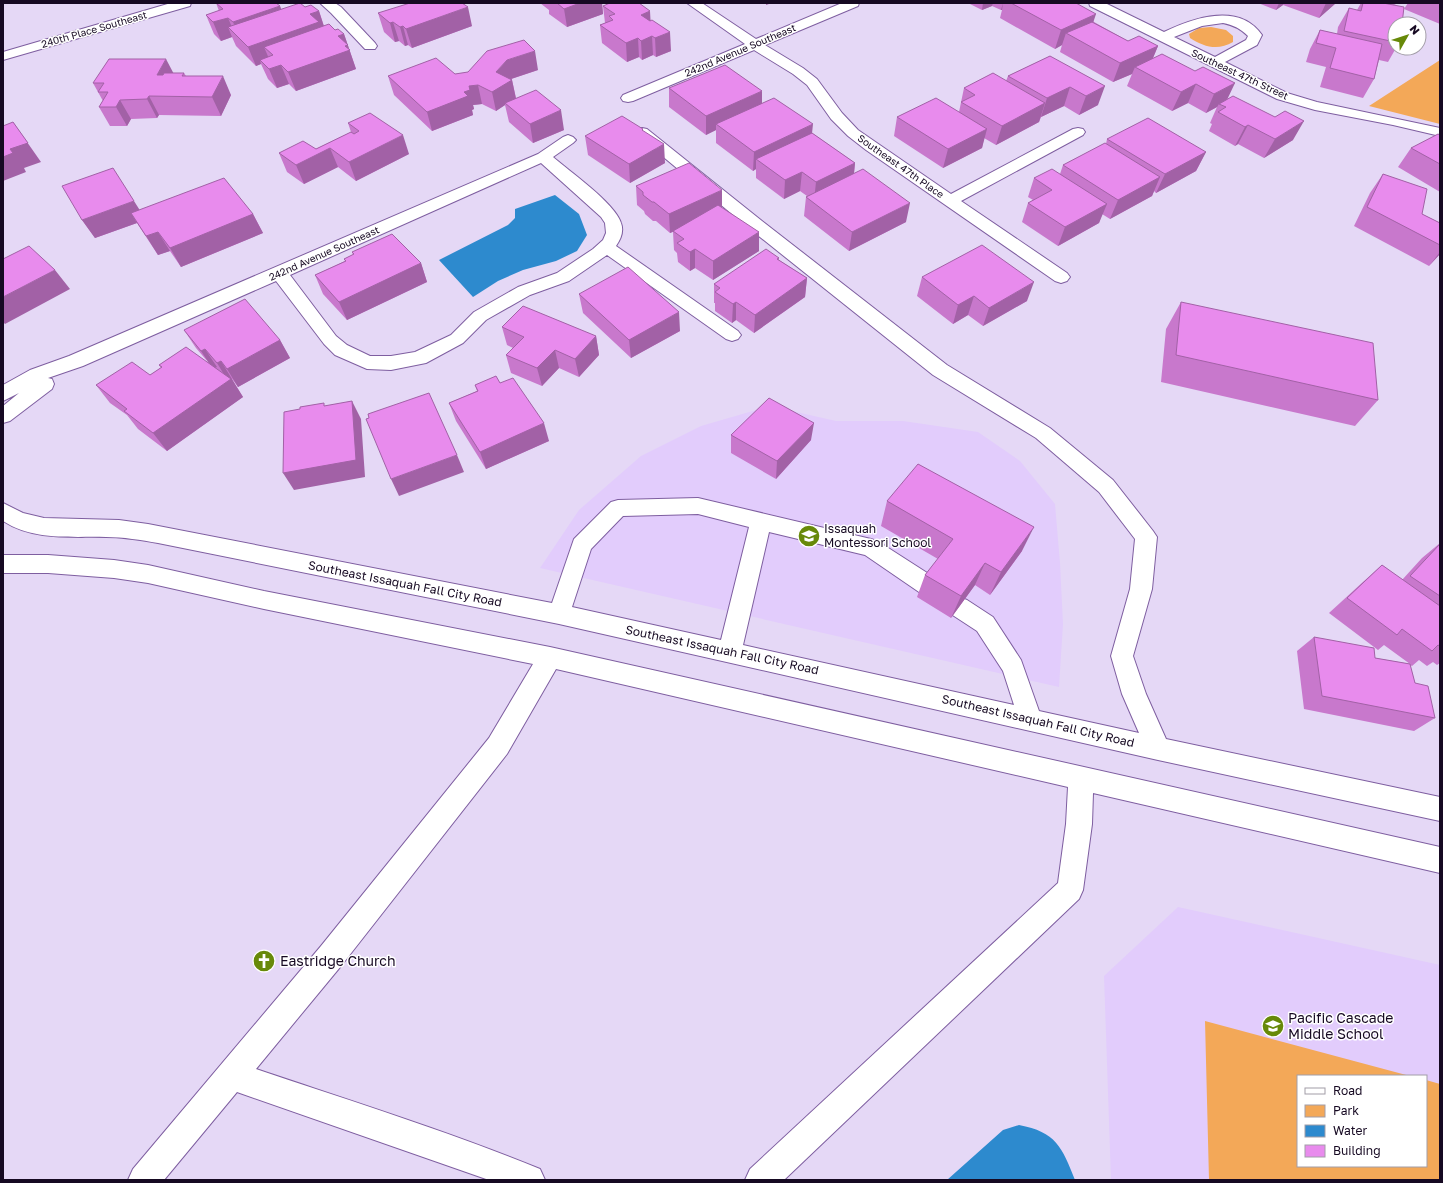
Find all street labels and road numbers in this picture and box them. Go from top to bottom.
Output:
street label: 240th Place Southeast [40,8,148,50]
street label: 242nd Avenue Southeast [683,21,797,79]
street label: Southeast 47th Street [1190,46,1290,102]
street label: Southeast 47th Place [856,132,947,200]
street label: 242nd Avenue Southeast [267,223,381,283]
street label: Southeast Issaquah Fall City Road [307,557,503,610]
street label: Southeast Issaquah Fall City Road [624,622,820,677]
street label: Southeast Issaquah Fall City Road [940,691,1136,750]

